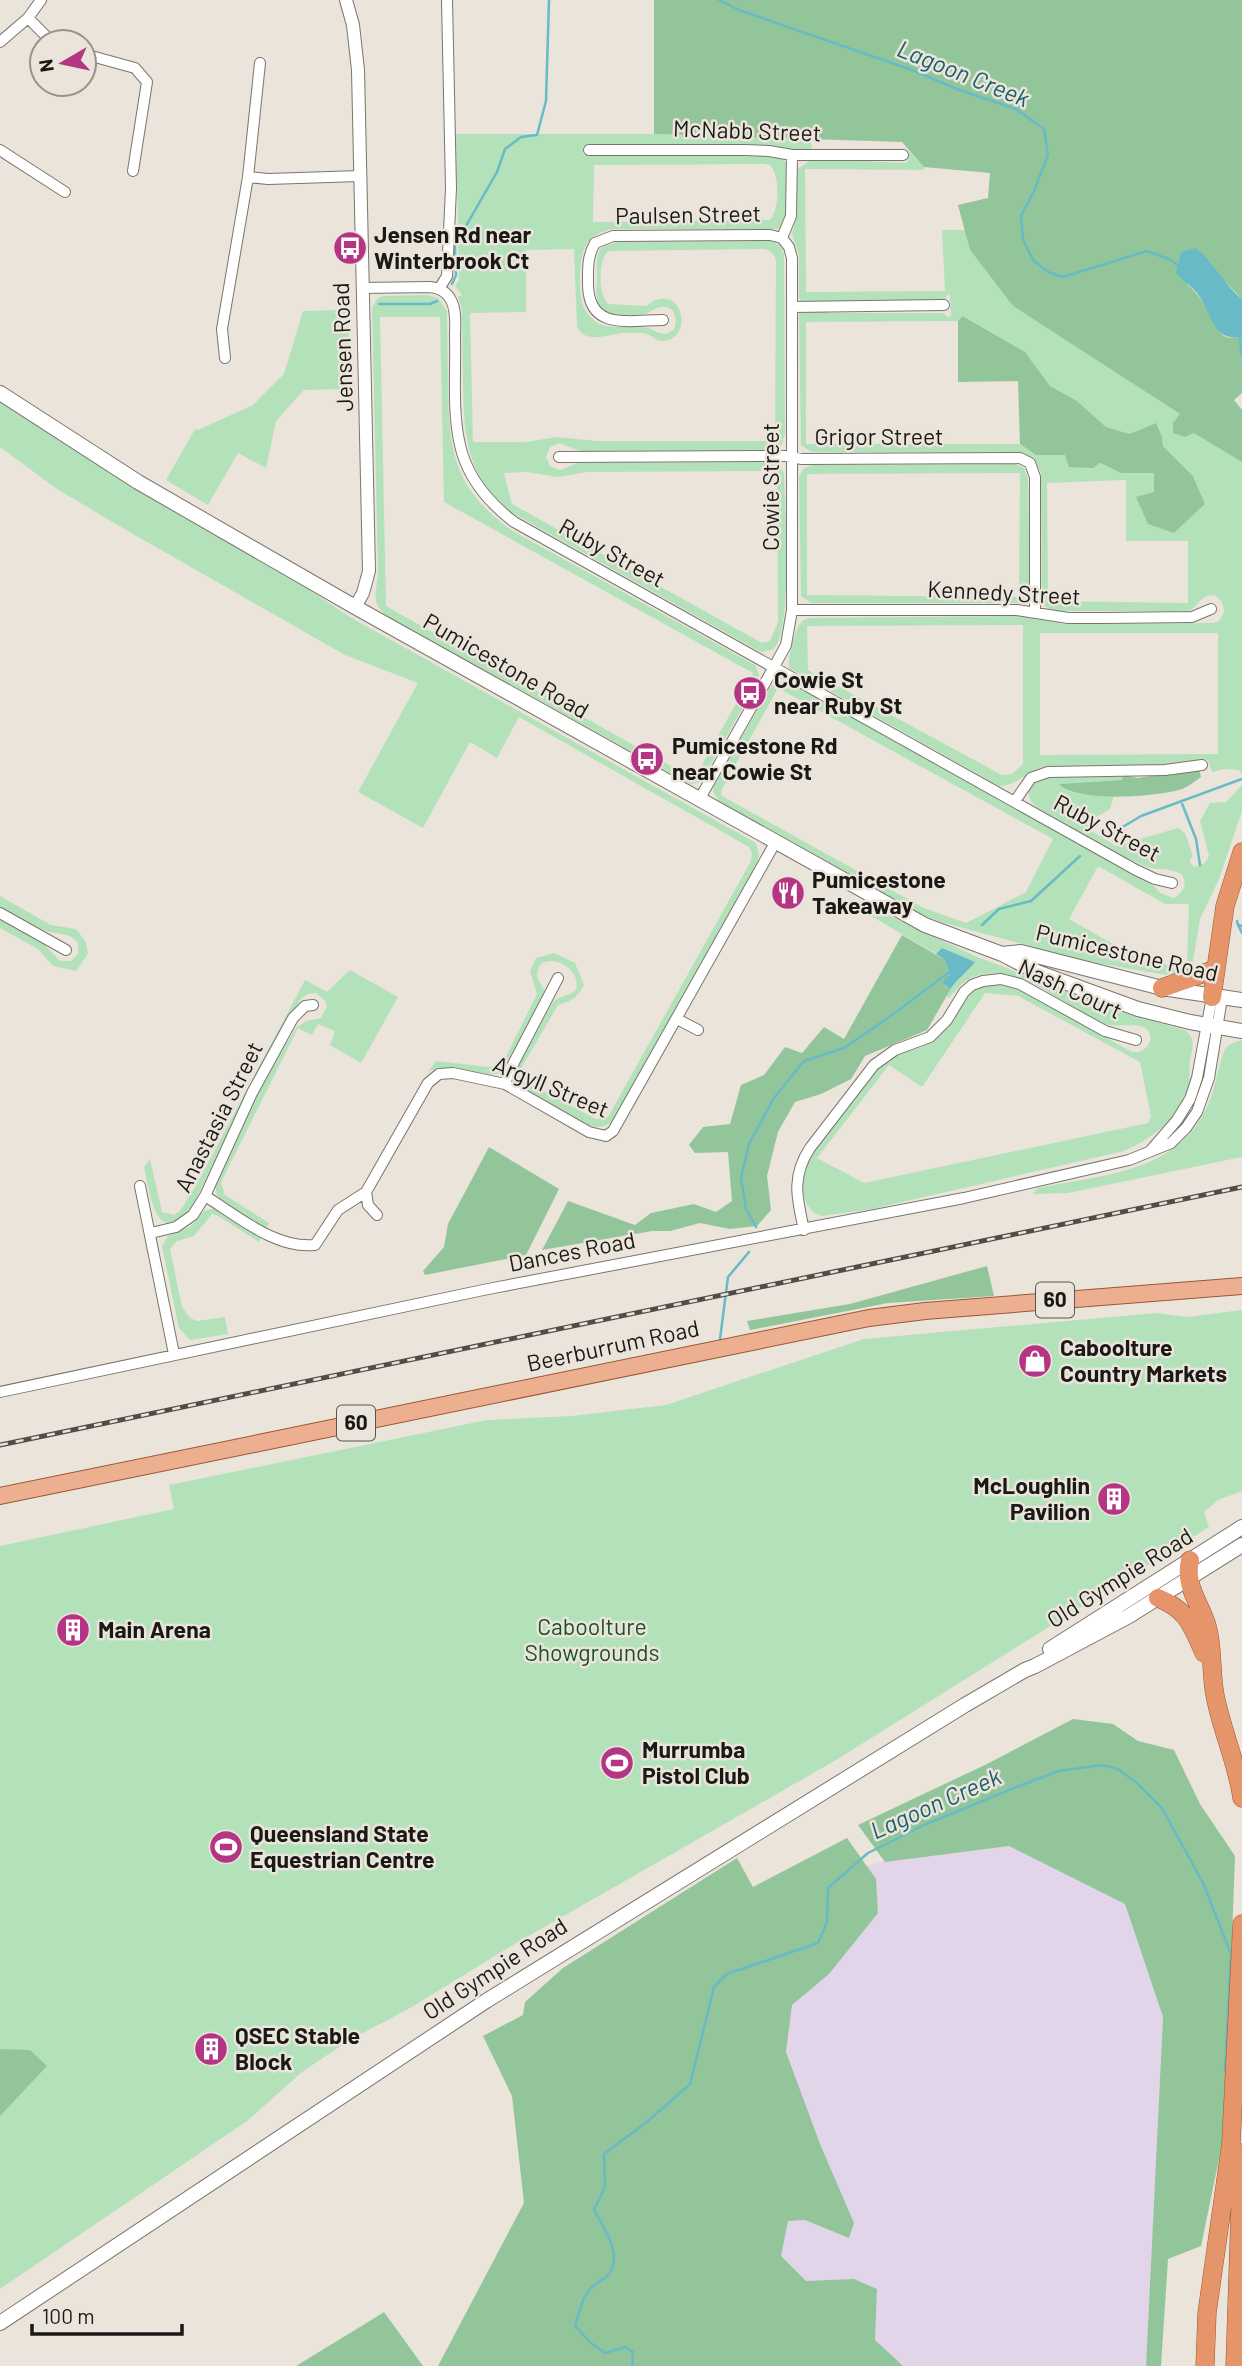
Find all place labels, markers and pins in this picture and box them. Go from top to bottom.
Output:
place label: Jensen Rd near Winterbrook Ct [374,220,532,274]
bus stop icon: Jensen Rd near Winterbrook Ct [331,229,369,267]
place label: Cowie St near Ruby St [774,665,902,719]
bus stop icon: Cowie St near Ruby St [731,674,769,712]
place label: Pumicestone Rd near Cowie St [672,731,838,785]
bus stop icon: Pumicestone Rd near Cowie St [628,740,666,778]
place label: Pumicestone Takeaway [812,865,946,919]
restaurant icon: Pumicestone Takeaway [769,874,807,912]
place label: Caboolture Country Markets [1060,1333,1227,1387]
shop icon: Caboolture Country Markets [1016,1342,1054,1380]
place label: McLoughlin Pavilion [973,1471,1090,1525]
building icon: McLoughlin Pavilion [1095,1480,1133,1518]
building icon: Main Arena [54,1611,92,1649]
place label: Main Arena [98,1615,211,1643]
place label: Murrumba Pistol Club [642,1735,750,1789]
sports icon: Murrumba Pistol Club [598,1744,636,1782]
place label: Queensland State Equestrian Centre [250,1819,435,1873]
sports icon: Queensland State Equestrian Centre [207,1828,245,1866]
place label: QSEC Stable Block [235,2021,360,2075]
building icon: QSEC Stable Block [192,2030,230,2068]

